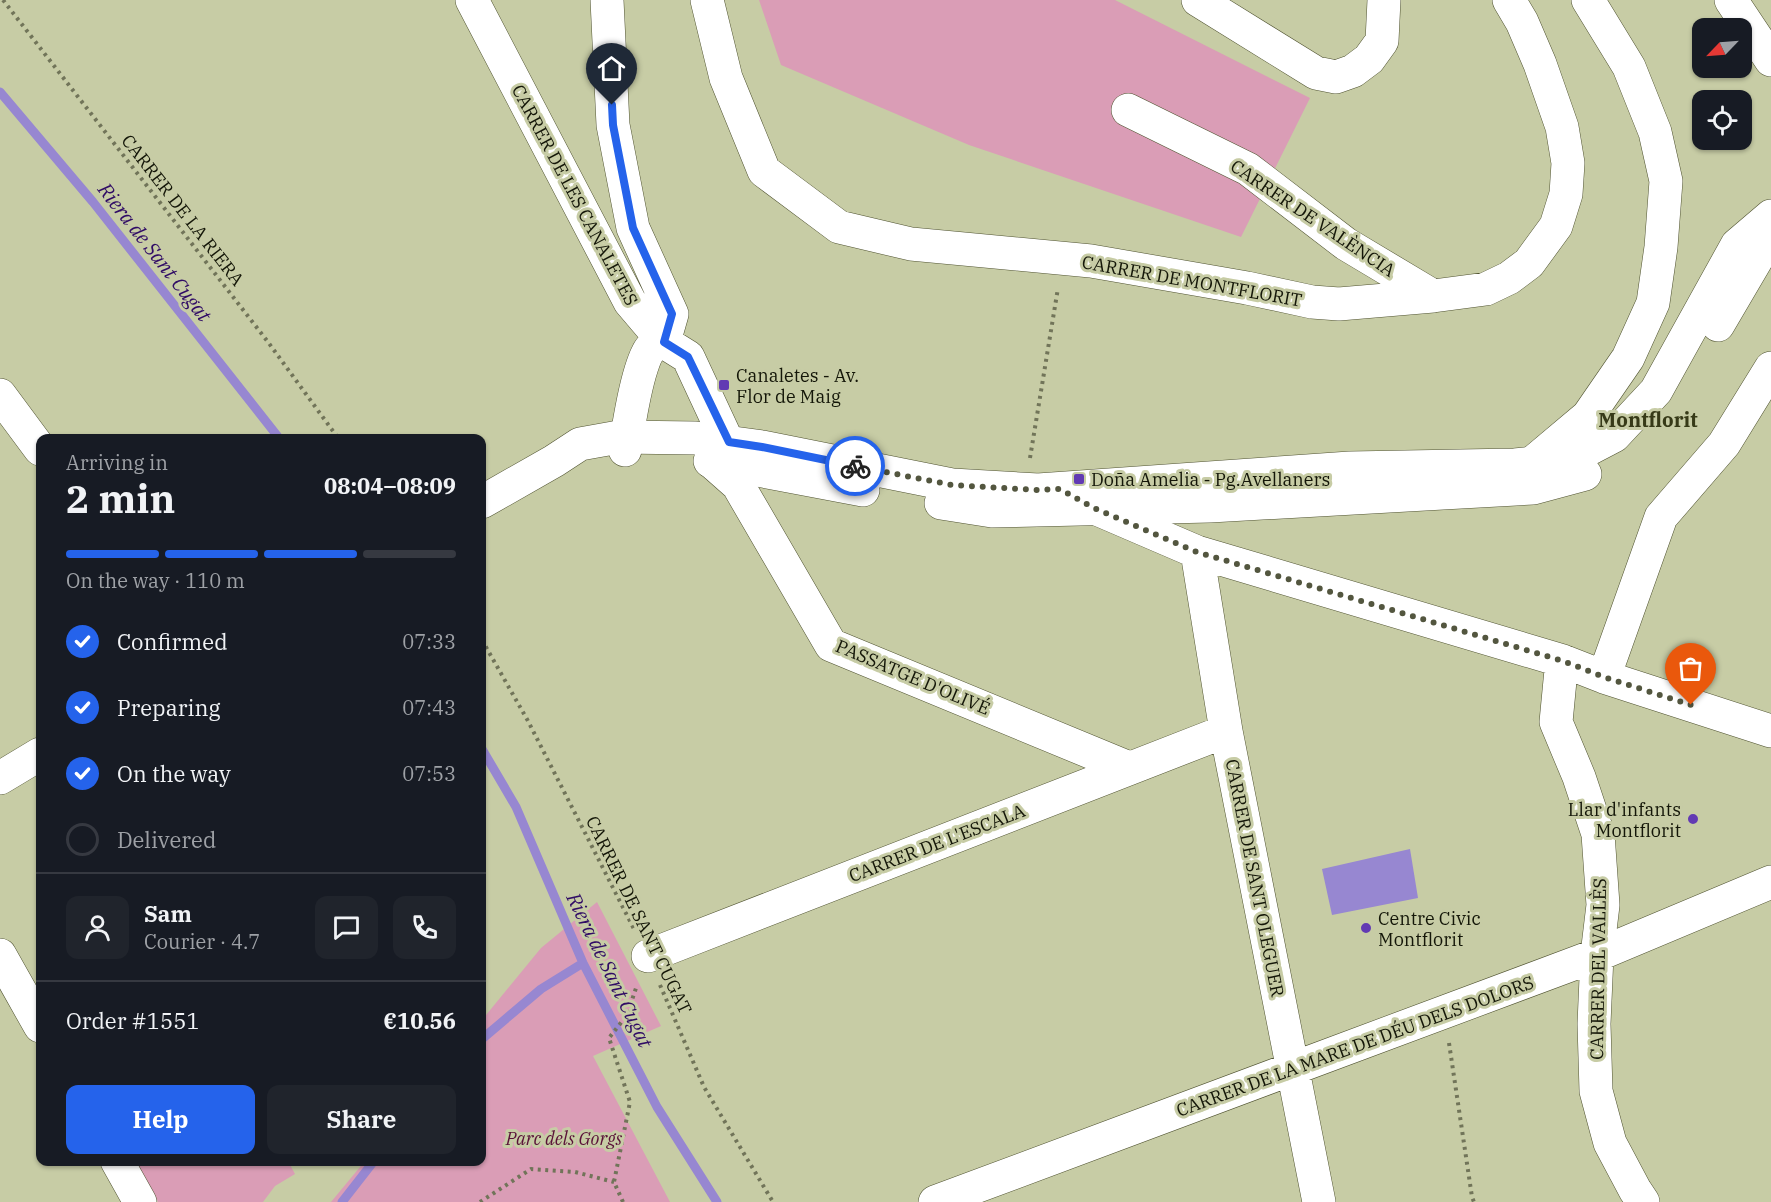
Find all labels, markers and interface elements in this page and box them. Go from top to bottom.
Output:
north arrow [1692,18,1752,78]
map controls [1692,18,1752,150]
pin [586,43,637,105]
icon: home [595,52,628,85]
street label: CARRER DE LES CANALETES [507,80,643,310]
button: locate [1692,90,1752,150]
street label: CARRER DE LA RIERA [117,130,250,291]
street label: CARRER DE VALÈNCIA [1226,154,1400,282]
water label: Riera de Sant Cugat [92,176,218,328]
street label: CARRER DE MONTFLORIT [1080,250,1304,312]
place label: Canaletes - Av. Flor de Maig [736,364,859,408]
marker: Canaletes - Av. Flor de Maig [717,378,731,392]
district label: Montflorit [1598,406,1698,433]
courier [825,436,885,496]
text: Arriving in [66,449,168,476]
icon: bike [839,450,872,483]
place label: Doña Amelia - Pg.Avellaners [1091,468,1330,491]
text: 08:04–08:09 [324,471,456,500]
marker: Doña Amelia - Pg.Avellaners [1072,472,1086,486]
text: 2 min [66,473,175,524]
text: On the way · 110 m [66,567,245,594]
icon: check [66,625,99,658]
text: Confirmed [117,627,228,656]
text: 07:33 [402,628,456,655]
street label: PASSATGE D'OLIVÉ [832,634,994,720]
pin [1665,643,1716,705]
icon: bag [1674,652,1707,685]
icon: check [66,691,99,724]
text: Preparing [117,693,221,722]
text: 07:43 [402,694,456,721]
icon: check [66,757,99,790]
street label: CARRER DE SANT OLEGUER [1221,757,1289,999]
text: On the way [117,759,231,788]
text: 07:53 [402,760,456,787]
place label: Llar d'infants Montflorit [1568,798,1681,842]
street label: CARRER DE L'ESCALA [846,799,1029,887]
street label: CARRER DE SANT CUGAT [581,812,697,1018]
marker: Llar d'infants Montflorit [1686,812,1700,826]
text: Delivered [117,825,216,854]
street label: CARRER DEL VALLÈS [1585,878,1611,1060]
water label: Riera de Sant Cugat [560,887,660,1053]
button: person [66,896,129,959]
button: chat [315,896,378,959]
button: phone [393,896,456,959]
text: Sam [144,899,192,928]
place label: Centre Civic Montflorit [1378,907,1481,951]
marker: Centre Civic Montflorit [1359,921,1373,935]
text: Courier · 4.7 [144,928,260,955]
street label: CARRER DE LA MARE DE DÉU DELS DOLORS [1173,970,1537,1122]
text: Order #1551 [66,1006,200,1035]
text: €10.56 [383,1006,456,1035]
button: Help [66,1085,255,1154]
button: Share [267,1085,456,1154]
park label: Parc dels Gorgs [505,1127,623,1150]

